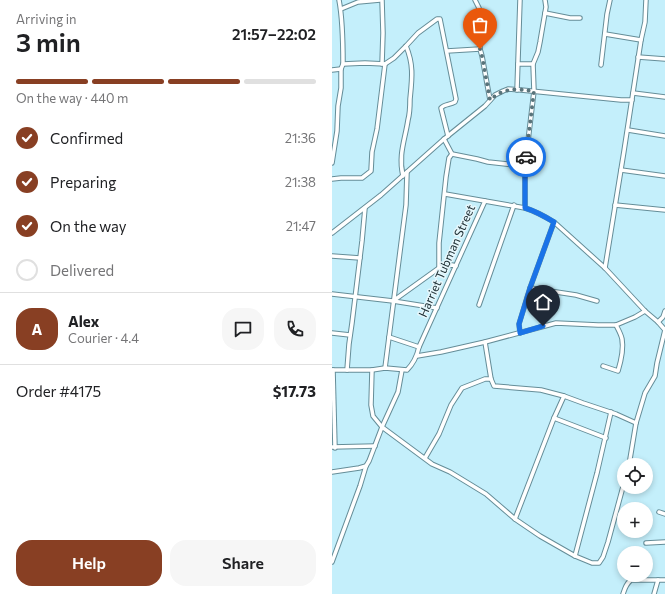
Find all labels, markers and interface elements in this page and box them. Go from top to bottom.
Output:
pin [463,8,497,49]
text: Arriving in [16,11,76,27]
icon: bag [469,14,491,36]
text: 21:57–22:02 [232,25,316,43]
text: 3 min [16,26,81,57]
text: On the way · 440 m [16,90,128,106]
icon: check [16,127,38,149]
text: Confirmed [50,129,123,147]
text: 21:36 [285,130,316,146]
courier [506,137,546,177]
icon: car [515,146,537,168]
icon: check [16,171,38,193]
text: Preparing [50,173,116,191]
text: 21:38 [285,174,316,190]
street label: Harriet Tubman Street [415,202,477,319]
icon: check [16,215,38,237]
text: On the way [50,217,127,235]
text: 21:47 [286,218,316,234]
text: Delivered [50,261,114,279]
pin [526,285,560,326]
icon: home [532,291,554,313]
button: chat [222,308,264,350]
button: phone [274,308,316,350]
text: Alex [68,312,99,330]
text: A [32,320,42,338]
text: Courier · 4.4 [68,330,139,346]
text: Order #4175 [16,382,101,400]
text: $17.73 [273,382,316,400]
map controls [617,458,653,582]
button: locate [617,458,653,494]
button: + [617,502,653,538]
button: Help [16,540,162,586]
button: Share [170,540,316,586]
button: − [617,546,653,582]

